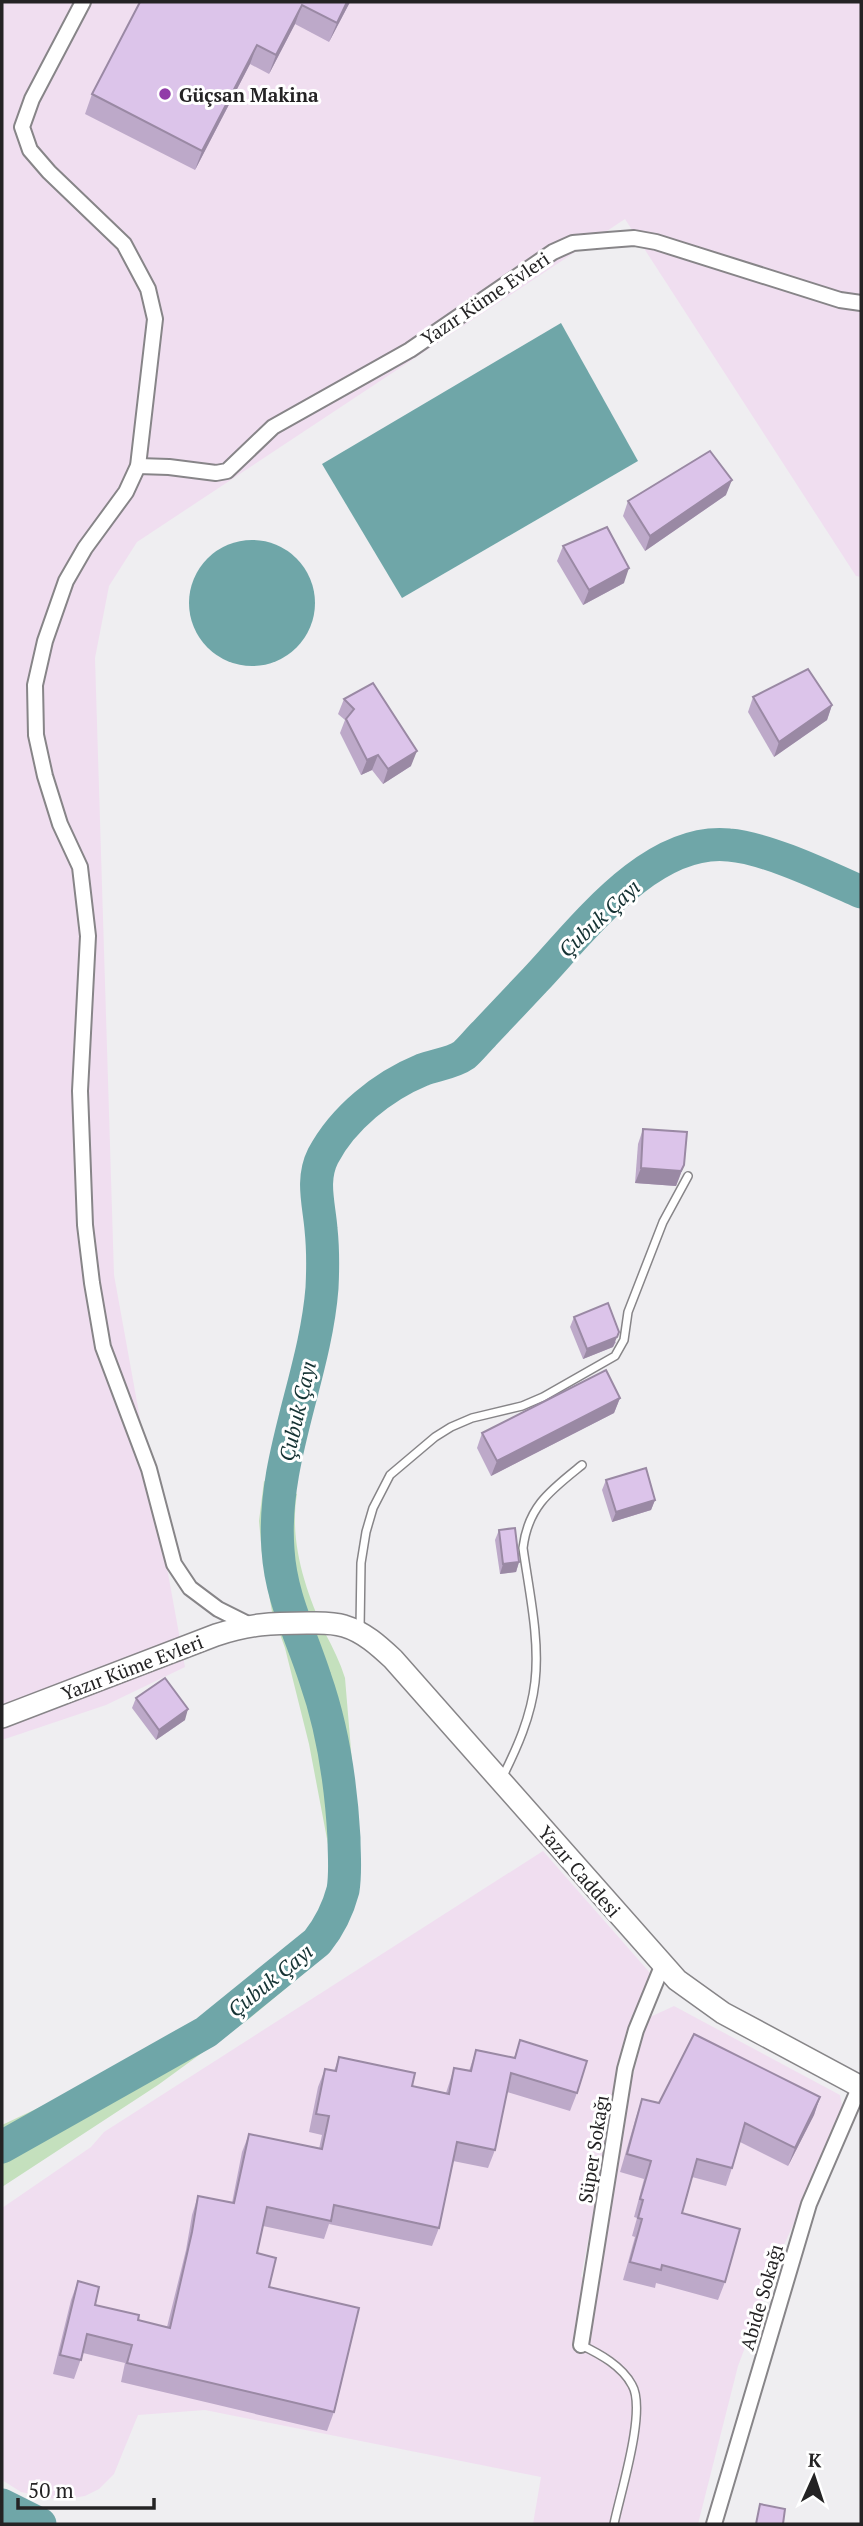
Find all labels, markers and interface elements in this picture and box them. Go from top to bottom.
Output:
place label: Güçsan Makina [179,82,319,107]
marker: Güçsan Makina [157,86,173,102]
street label: Yazır Küme Evleri [416,246,554,350]
water label: Çubuk Çayı [552,873,646,963]
water label: Çubuk Çayı [272,1358,322,1464]
street label: Yazır Küme Evleri [58,1628,206,1706]
street label: Yazır Caddesi [533,1820,627,1922]
water label: Çubuk Çayı [222,1937,318,2023]
street label: Süper Sokağı [572,2093,614,2205]
street label: Abide Sokağı [734,2241,788,2353]
north arrow [779,2442,849,2512]
text: K [808,2447,823,2472]
scale bar [18,2466,154,2510]
text: 50 m [28,2476,74,2504]

